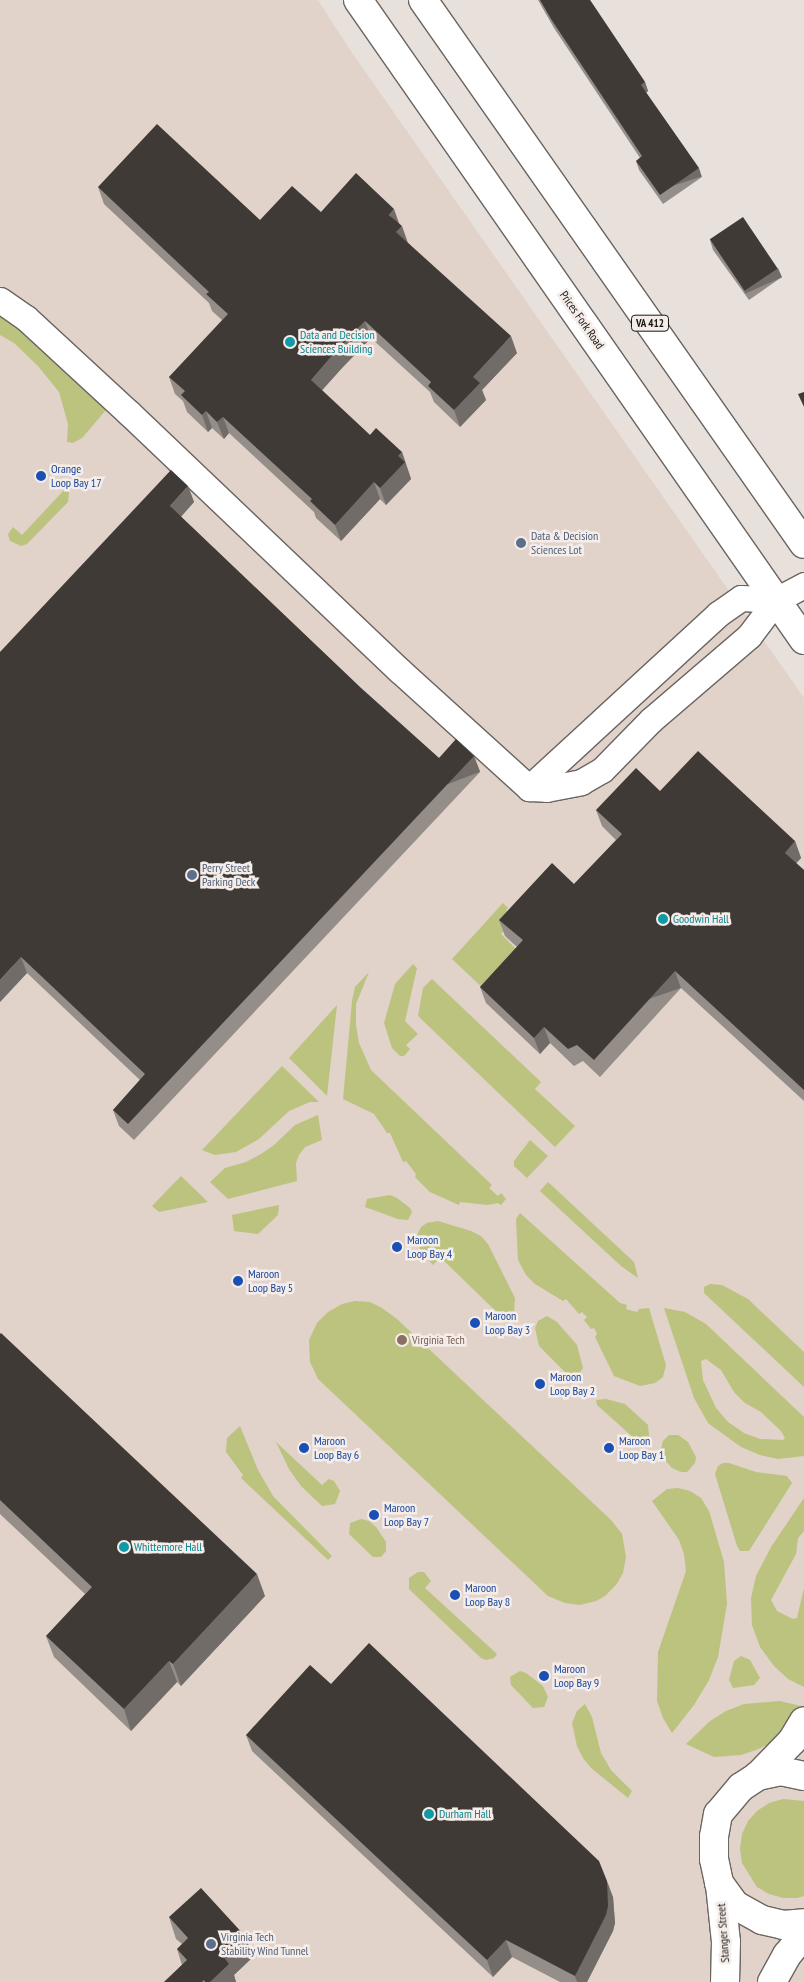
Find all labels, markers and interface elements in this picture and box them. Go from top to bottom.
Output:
street label: Prices Fork Road [557,288,607,352]
road number: VA 412 [630,314,670,332]
place label: Data and Decision Sciences Building [300,328,375,356]
marker: Data and Decision Sciences Building [284,336,296,348]
place label: Orange Loop Bay 17 [51,462,102,490]
marker: Orange Loop Bay 17 [35,470,47,482]
place label: Data & Decision Sciences Lot [531,529,598,557]
marker: Data & Decision Sciences Lot [515,537,527,549]
place label: Perry Street Parking Deck [202,861,256,889]
marker: Perry Street Parking Deck [186,869,198,881]
place label: Goodwin Hall [673,912,729,926]
marker: Goodwin Hall [657,913,669,925]
place label: Maroon Loop Bay 4 [407,1233,452,1261]
marker: Maroon Loop Bay 4 [391,1241,403,1253]
place label: Maroon Loop Bay 5 [248,1267,293,1295]
marker: Maroon Loop Bay 5 [232,1275,244,1287]
place label: Maroon Loop Bay 3 [485,1309,530,1337]
marker: Maroon Loop Bay 3 [469,1317,481,1329]
place label: Virginia Tech [412,1333,465,1347]
marker: Virginia Tech [396,1334,408,1346]
place label: Maroon Loop Bay 2 [550,1370,595,1398]
marker: Maroon Loop Bay 2 [534,1378,546,1390]
place label: Maroon Loop Bay 6 [314,1434,359,1462]
place label: Maroon Loop Bay 1 [619,1434,664,1462]
marker: Maroon Loop Bay 6 [298,1442,310,1454]
marker: Maroon Loop Bay 1 [603,1442,615,1454]
place label: Maroon Loop Bay 7 [384,1501,429,1529]
marker: Maroon Loop Bay 7 [368,1509,380,1521]
place label: Whittemore Hall [134,1540,202,1554]
marker: Whittemore Hall [118,1541,130,1553]
place label: Maroon Loop Bay 8 [465,1581,510,1609]
marker: Maroon Loop Bay 8 [449,1589,461,1601]
place label: Maroon Loop Bay 9 [554,1662,599,1690]
marker: Maroon Loop Bay 9 [538,1670,550,1682]
place label: Durham Hall [439,1807,491,1821]
marker: Durham Hall [423,1808,435,1820]
street label: Stanger Street [714,1903,732,1963]
place label: Virginia Tech Stability Wind Tunnel [221,1930,309,1958]
marker: Virginia Tech Stability Wind Tunnel [205,1938,217,1950]

